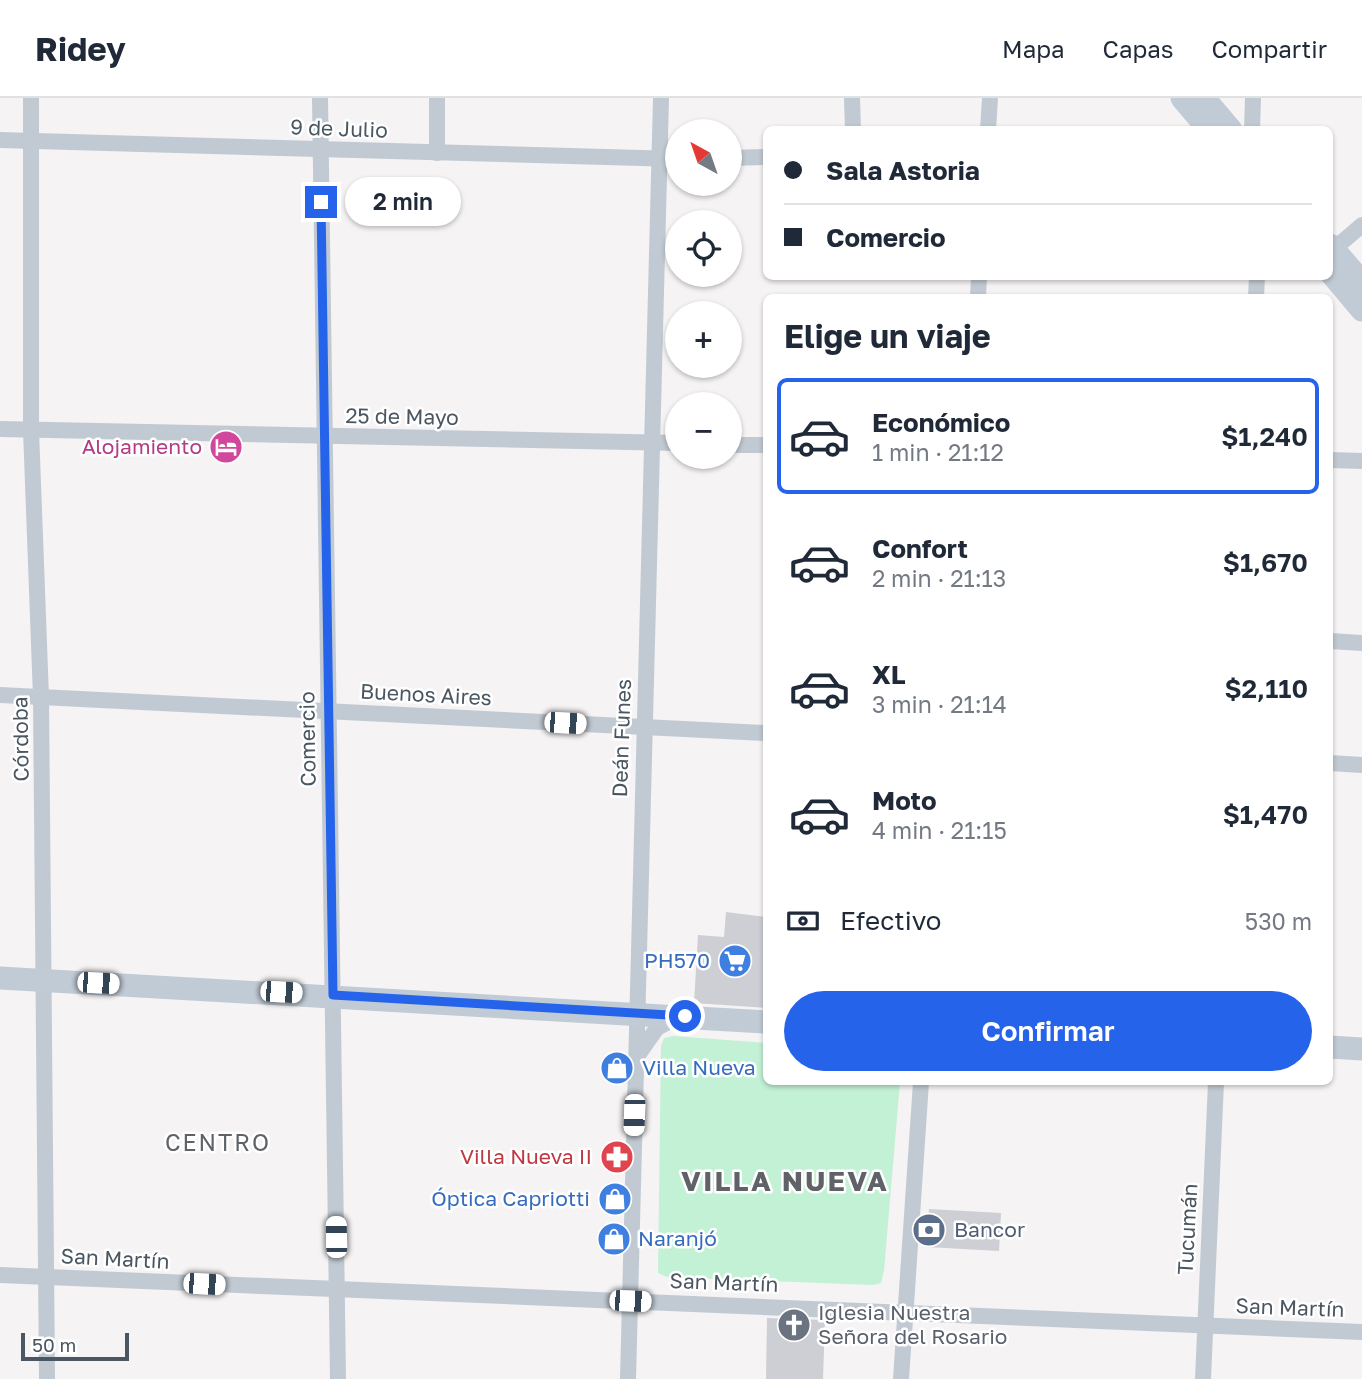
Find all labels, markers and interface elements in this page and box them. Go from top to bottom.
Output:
text: Ridey [35,29,126,68]
text: Mapa [1002,34,1065,63]
text: Capas [1103,34,1173,63]
text: Compartir [1211,34,1327,63]
street label: 9 de Julio [290,113,388,143]
north arrow [665,119,742,196]
map controls [665,119,742,469]
text: Sala Astoria [826,155,980,186]
callout: 2 min [346,178,461,226]
route end [305,186,337,218]
text: 2 min [373,187,433,215]
button: locate [665,210,742,287]
text: Comercio [826,222,946,253]
button: + [665,301,742,378]
text: Elige un viaje [784,317,991,355]
button: − [665,392,742,469]
street label: 25 de Mayo [345,402,459,430]
icon: car [788,405,851,468]
text: Económico [872,407,1010,438]
text: $1,240 [1221,421,1308,452]
hotel icon: Alojamiento [207,428,245,466]
place label: Alojamiento [82,433,202,459]
text: 1 min · 21:12 [872,438,1004,466]
icon: car [788,531,851,594]
text: Confort [872,533,968,564]
text: $1,670 [1223,547,1308,578]
text: 2 min · 21:13 [872,564,1006,592]
icon: car [788,657,851,720]
text: XL [872,659,906,690]
text: $2,110 [1224,673,1308,704]
street label: Buenos Aires [360,678,493,710]
street label: Deán Funes [606,678,636,798]
text: 3 min · 21:14 [872,690,1007,718]
street label: Comercio [293,691,321,787]
street label: Córdoba [6,696,34,782]
car [544,711,587,735]
icon: car [788,783,851,846]
text: Moto [872,785,937,816]
text: $1,470 [1223,799,1308,830]
text: 4 min · 21:15 [872,816,1007,844]
icon: cash [784,902,822,940]
text: Efectivo [840,905,941,936]
text: 530 m [1245,907,1312,935]
supermarket icon: PH570 [716,942,754,980]
place label: PH570 [644,947,710,973]
car [77,971,120,995]
car [260,980,303,1004]
button: Confirmar [784,991,1312,1071]
route start [669,1000,701,1032]
shop icon: Villa Nueva [598,1049,636,1087]
place label: Villa Nueva [642,1054,756,1080]
car [623,1094,646,1136]
district label: CENTRO [165,1128,271,1156]
pharmacy icon: Villa Nueva II [598,1138,636,1176]
place label: Villa Nueva II [460,1143,592,1169]
district label: VILLA NUEVA [681,1164,889,1197]
shop icon: Óptica Capriotti [596,1180,634,1218]
street label: Tucumán [1172,1183,1202,1275]
place label: Óptica Capriotti [431,1185,590,1211]
bank icon: Bancor [910,1211,948,1249]
car [326,1216,347,1258]
place label: Bancor [954,1216,1025,1242]
shop icon: Naranjó [595,1220,633,1258]
place label: Naranjó [638,1225,717,1251]
street label: San Martín [60,1242,170,1274]
street label: San Martín [669,1267,779,1297]
car [183,1272,226,1296]
car [609,1290,652,1312]
street label: San Martín [1235,1292,1345,1322]
place label: Iglesia Nuestra Señora del Rosario [818,1299,1007,1349]
church icon: Iglesia Nuestra Señora del Rosario [775,1306,813,1344]
scale bar [21,1330,130,1362]
text: 50 m [32,1333,76,1356]

